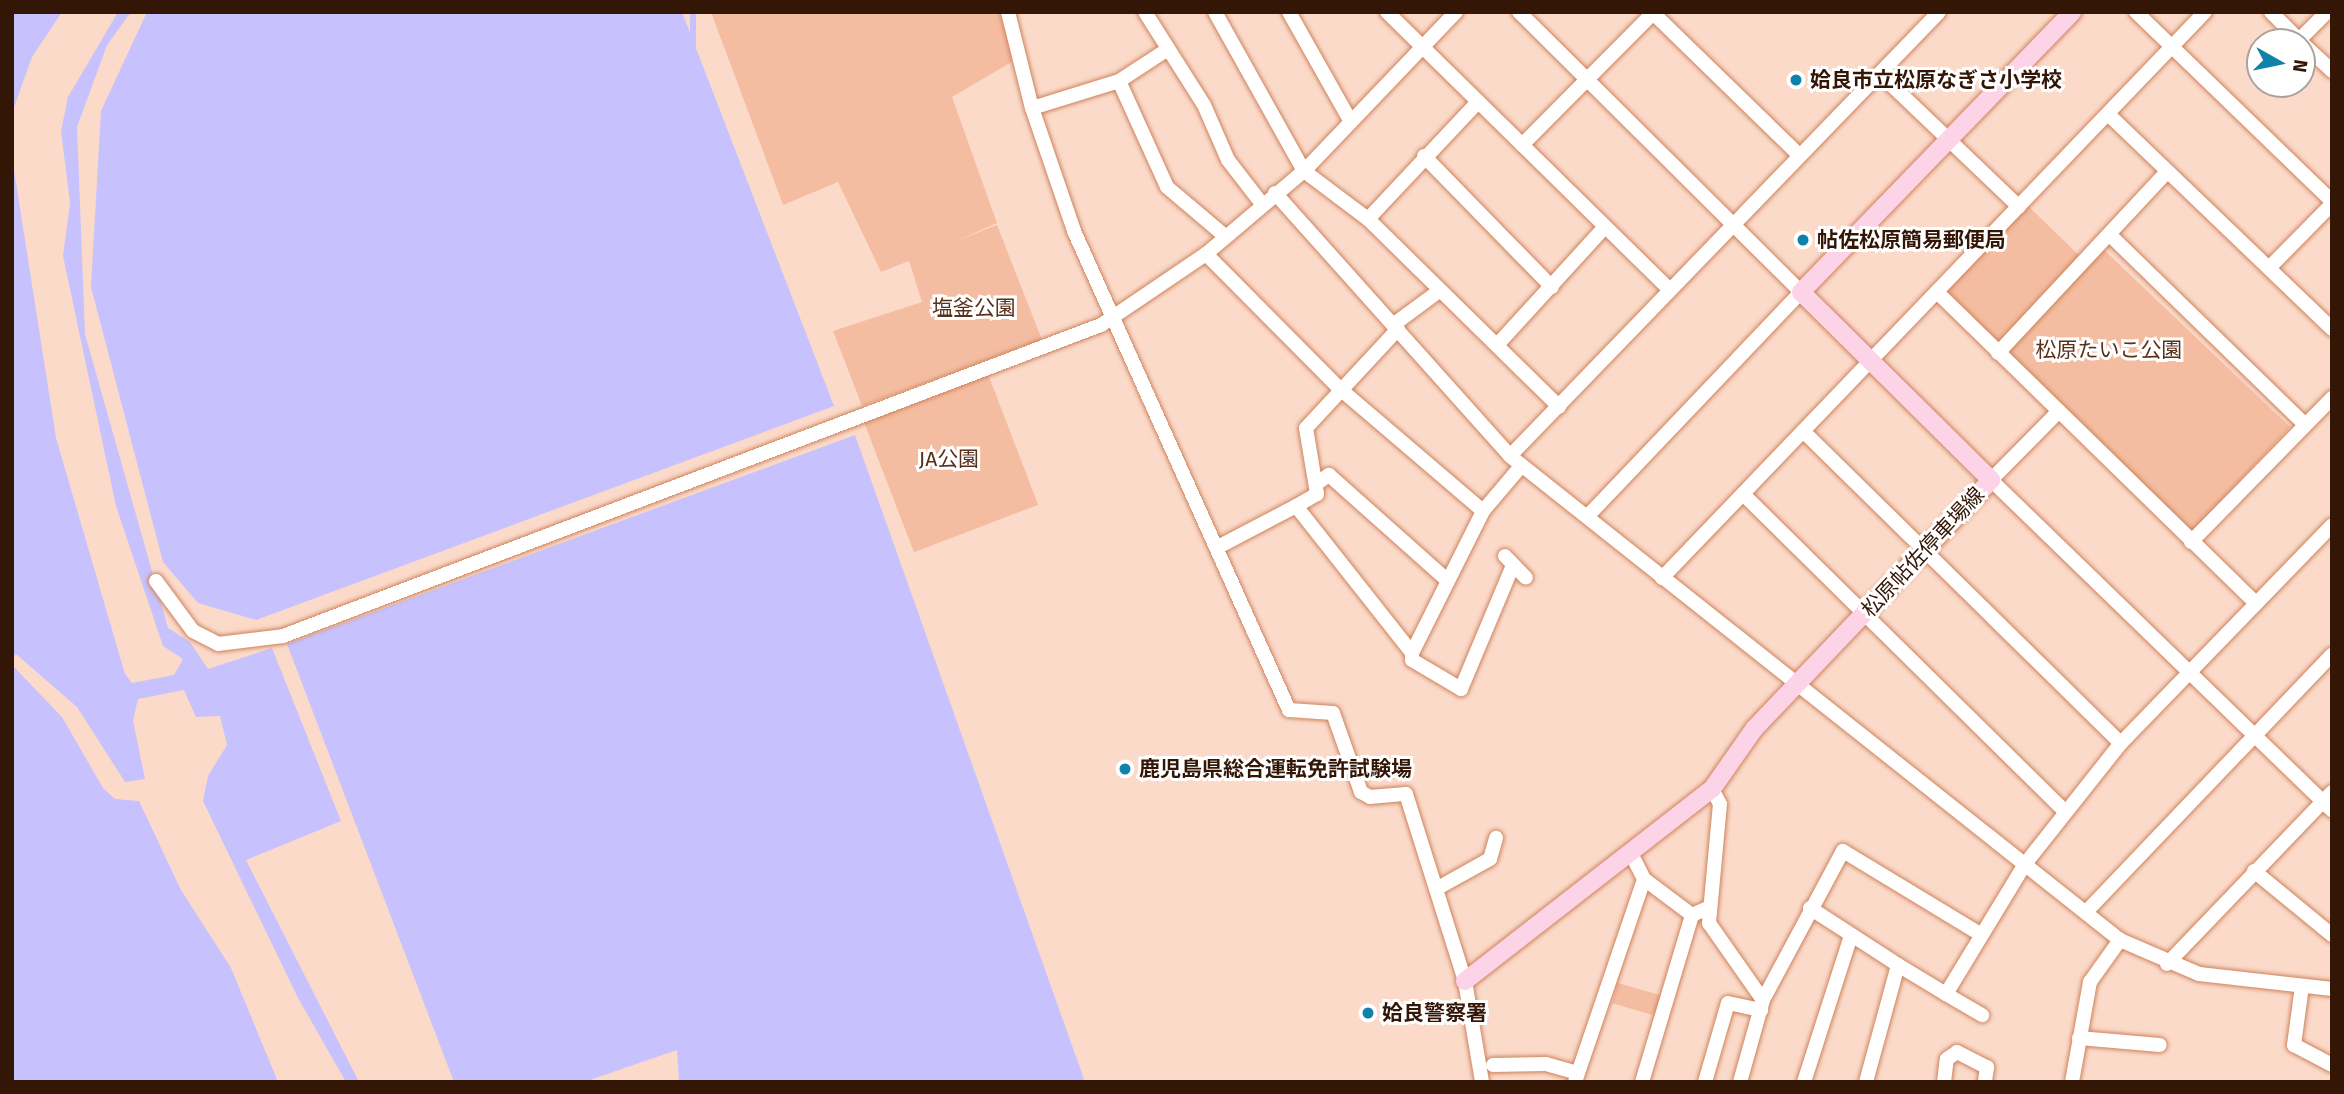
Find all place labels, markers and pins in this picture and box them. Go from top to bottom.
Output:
place label: 姶良市立松原なぎさ小学校 [1810,67,2062,93]
marker: 姶良市立松原なぎさ小学校 [1788,72,1804,88]
place label: 帖佐松原簡易郵便局 [1817,227,2006,253]
marker: 帖佐松原簡易郵便局 [1795,232,1811,248]
place label: 鹿児島県総合運転免許試験場 [1139,756,1412,782]
marker: 鹿児島県総合運転免許試験場 [1117,761,1133,777]
place label: 姶良警察署 [1382,1000,1487,1026]
marker: 姶良警察署 [1360,1005,1376,1021]

